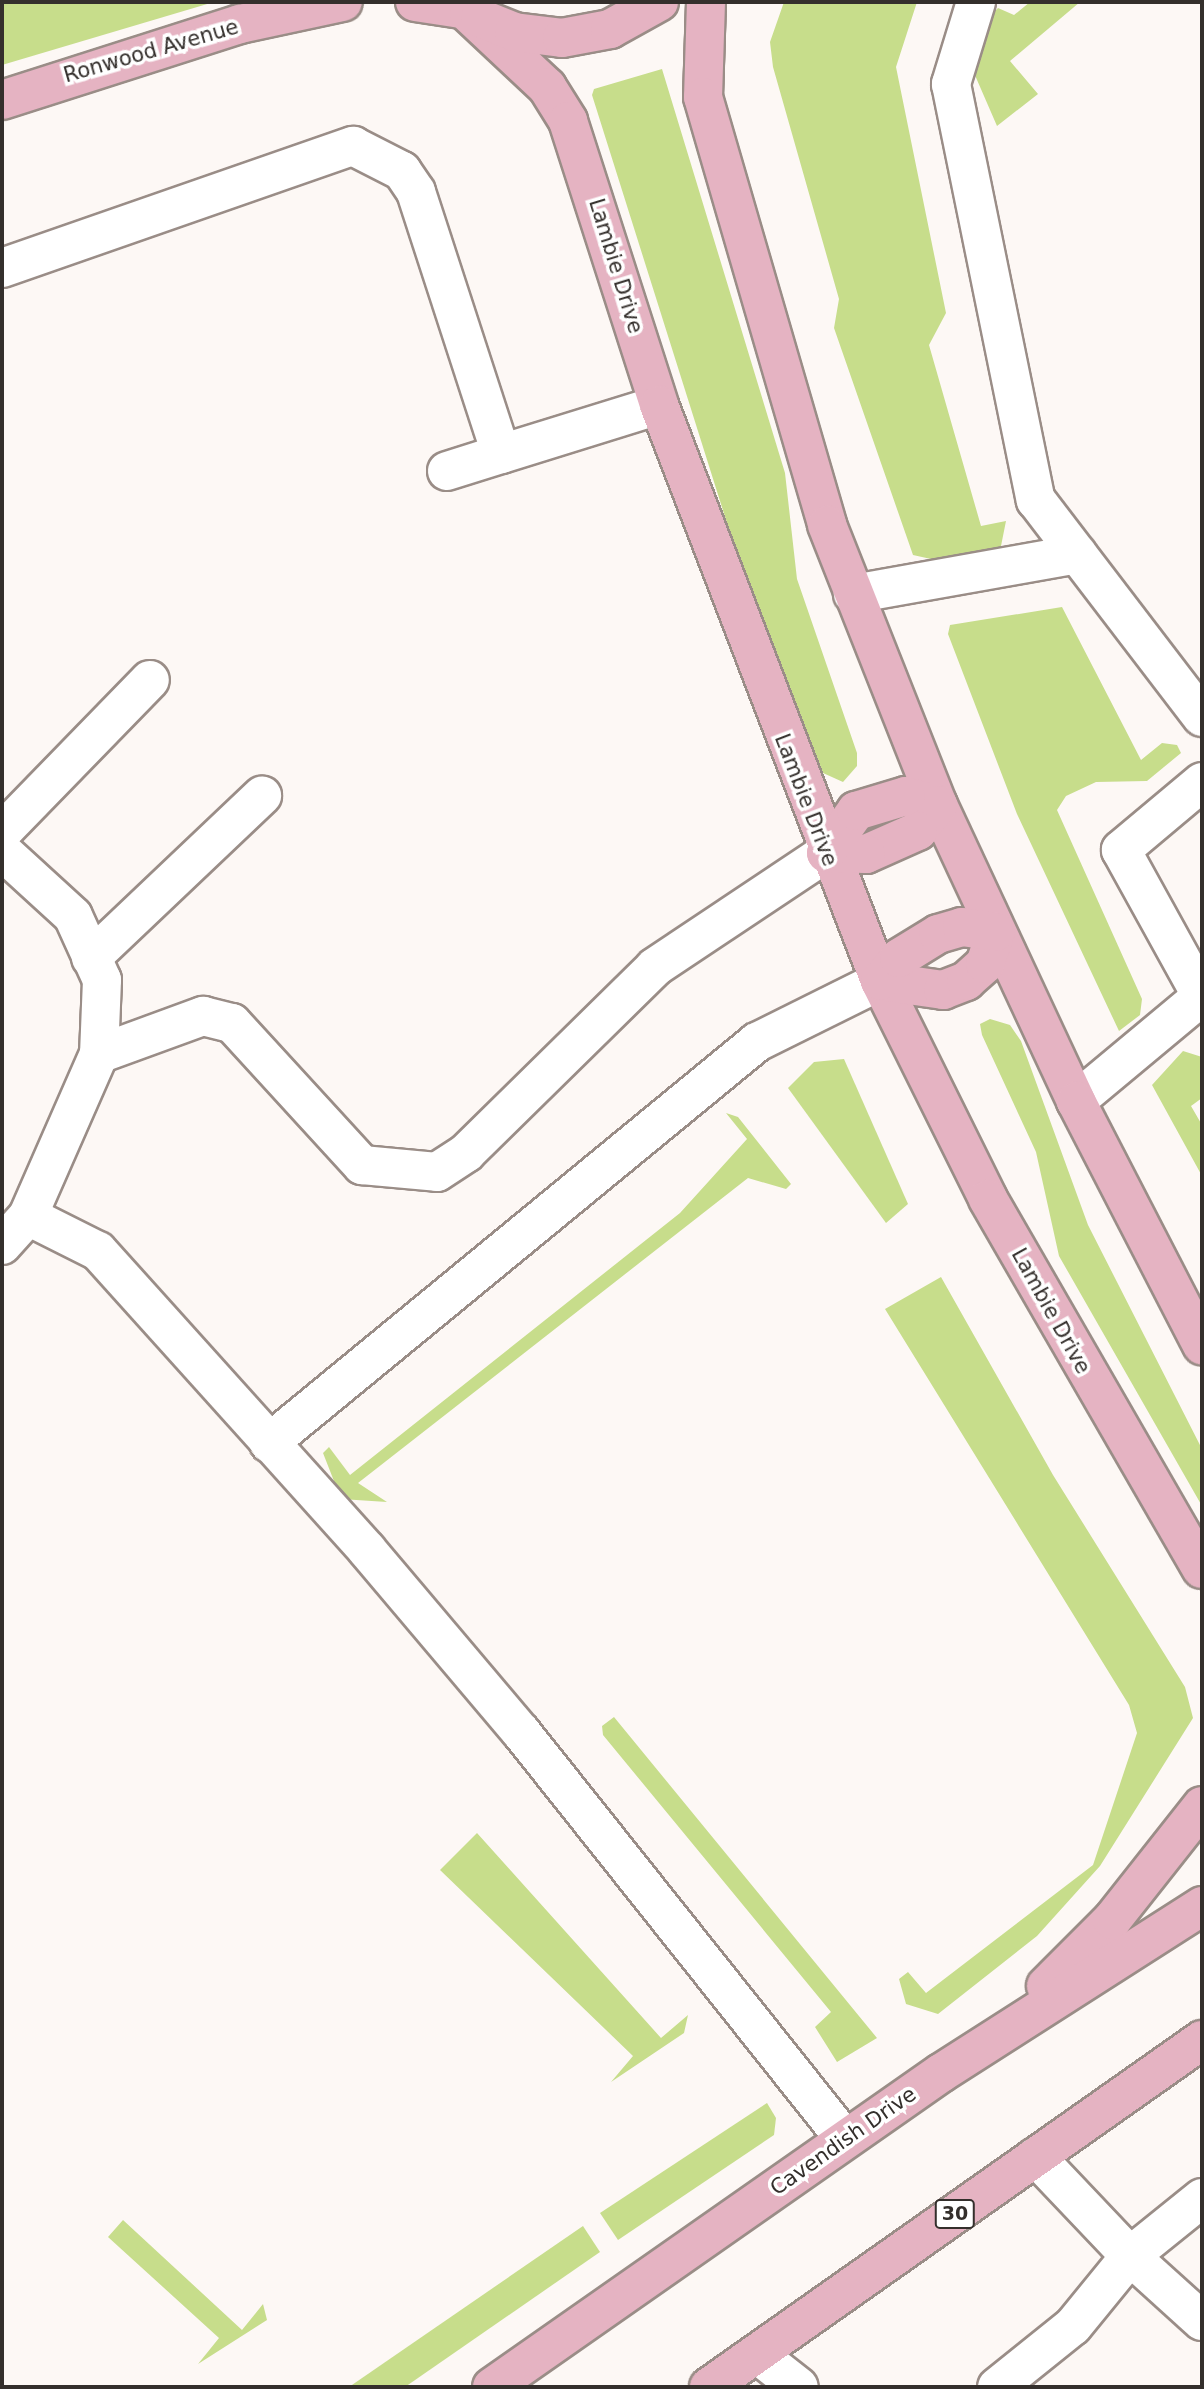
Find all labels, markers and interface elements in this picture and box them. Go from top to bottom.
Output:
street label: Ronwood Avenue [61,14,241,88]
street label: Lambie Drive [584,195,648,337]
street label: Lambie Drive [769,730,843,870]
street label: Lambie Drive [1006,1244,1096,1378]
street label: Cavendish Drive [765,2081,921,2201]
road number: 30 [934,2198,976,2230]

